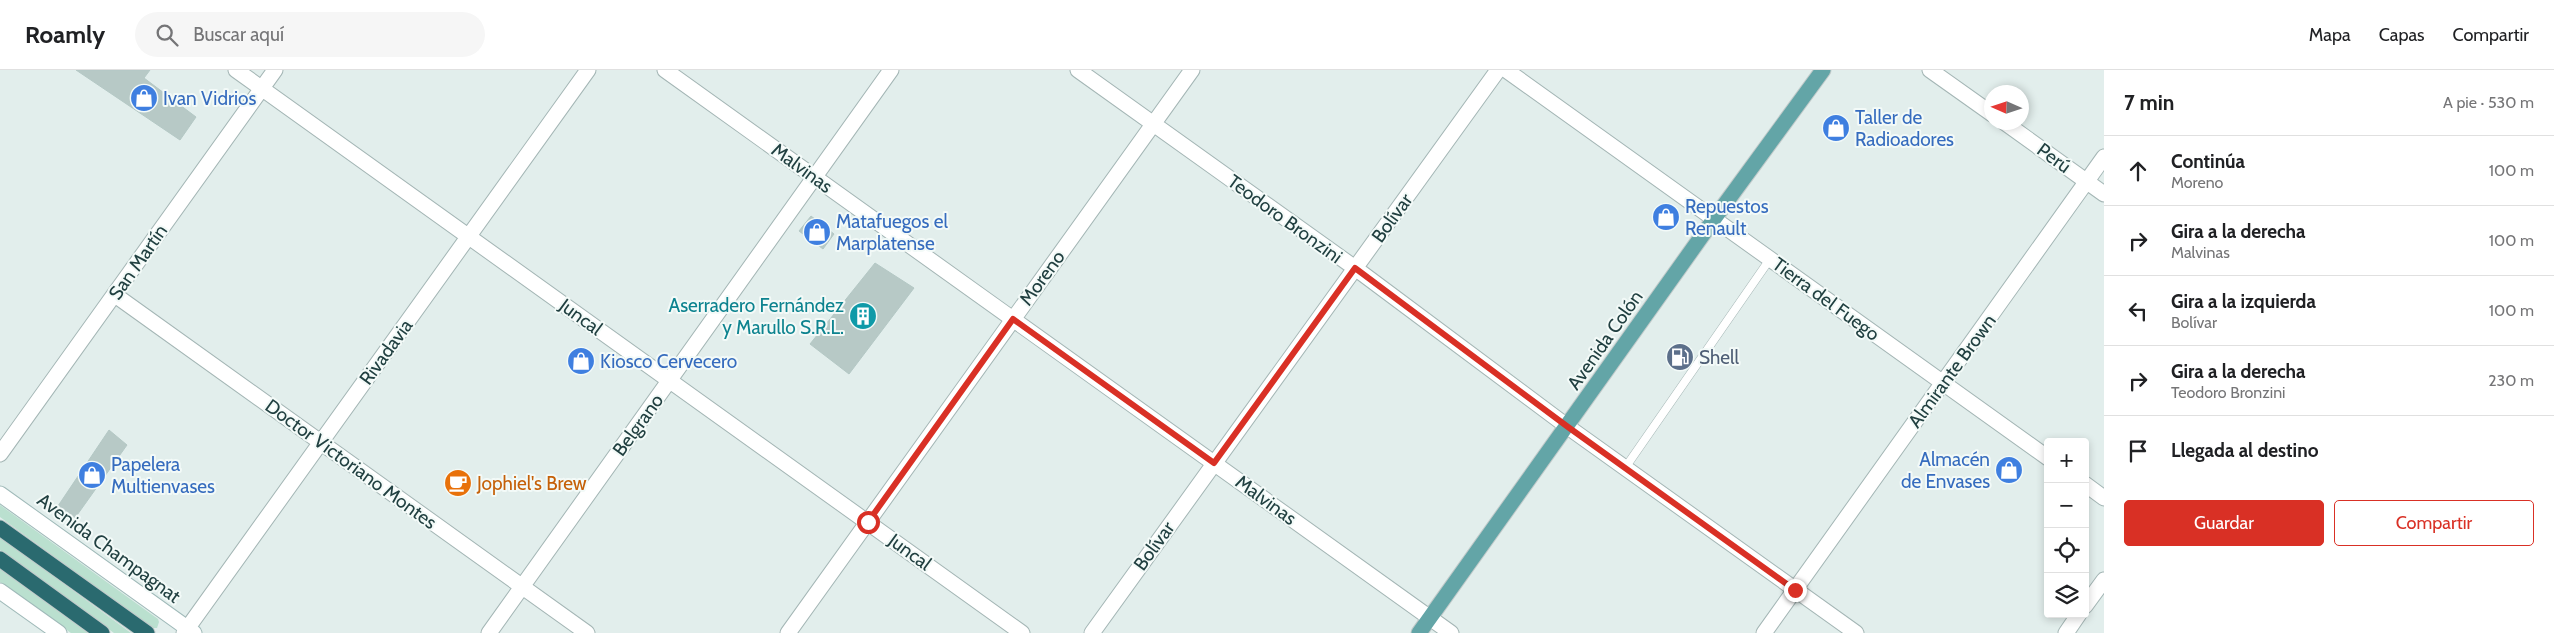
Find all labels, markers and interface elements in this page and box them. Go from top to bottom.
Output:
search box [135,12,485,57]
text: Roamly [25,20,105,49]
icon: search [153,21,181,49]
text: Buscar aquí [193,23,284,46]
text: Mapa [2309,24,2351,46]
text: Capas [2379,24,2425,46]
text: Compartir [2453,24,2529,46]
shop icon: Ivan Vidrios [129,83,159,113]
north arrow [1984,85,2029,130]
place label: Ivan Vidrios [163,87,256,110]
text: 7 min [2124,90,2174,115]
text: A pie · 530 m [2443,93,2534,112]
place label: Taller de Radioadores [1855,106,1954,151]
shop icon: Taller de Radioadores [1821,113,1851,143]
street label: Malvinas [767,138,837,198]
street label: Perú [2033,138,2075,178]
text: Continúa [2171,150,2245,173]
icon: ahead [2124,157,2152,185]
text: 100 m [2489,161,2534,180]
street label: Teodoro Bronzini [1223,170,1347,268]
text: Moreno [2171,173,2223,192]
street label: Bolívar [1367,189,1417,247]
place label: Repuestos Renault [1685,195,1769,240]
shop icon: Repuestos Renault [1651,202,1681,232]
place label: Matafuegos el Marplatense [836,210,948,255]
shop icon: Matafuegos el Marplatense [802,217,832,247]
street label: San Martín [104,220,172,304]
text: Gira a la derecha [2171,220,2306,243]
icon: right [2124,227,2152,255]
text: 100 m [2489,231,2534,250]
text: Malvinas [2171,243,2230,262]
street label: Moreno [1014,246,1070,310]
street label: Tierra del Fuego [1768,252,1884,346]
street label: Avenida Colón [1562,286,1648,394]
text: Gira a la izquierda [2171,290,2316,313]
street label: Juncal [554,293,607,341]
place label: Aserradero Fernández y Marullo S.R.L. [669,294,844,339]
icon: left [2124,297,2152,325]
building icon: Aserradero Fernández y Marullo S.R.L. [848,301,878,331]
text: 100 m [2489,301,2534,320]
street label: Almirante Brown [1903,310,2001,432]
text: Bolívar [2171,313,2217,332]
street label: Rivadavia [354,315,418,389]
fuel station icon: Shell [1665,342,1695,372]
shop icon: Kiosco Cervecero [566,346,596,376]
place label: Shell [1699,346,1739,369]
place label: Kiosco Cervecero [600,350,737,373]
text: Gira a la derecha [2171,360,2306,383]
icon: right [2124,367,2152,395]
text: 230 m [2488,371,2534,390]
text: Teodoro Bronzini [2171,383,2286,402]
street label: Belgrano [608,389,668,461]
street label: Doctor Victoriano Montes [261,394,441,534]
icon: arrive [2124,437,2152,465]
map controls [2044,438,2089,618]
button: + [2044,438,2089,483]
text: Llegada al destino [2171,439,2318,462]
place label: Almacén de Envases [1901,448,1990,493]
place label: Papelera Multienvases [111,453,215,498]
shop icon: Almacén de Envases [1994,455,2024,485]
shop icon: Papelera Multienvases [77,460,107,490]
cafe icon: Jophiel's Brew [443,468,473,498]
street label: Malvinas [1231,470,1301,530]
place label: Jophiel's Brew [476,472,587,495]
button: − [2044,483,2089,528]
street label: Avenida Champagnat [33,488,186,608]
button: Guardar [2124,500,2324,546]
button: Compartir [2334,500,2534,546]
route start [857,511,880,534]
street label: Bolívar [1129,517,1179,575]
street label: Juncal [883,528,936,576]
button: locate [2044,528,2089,573]
button: layers [2044,573,2089,618]
route end [1784,579,1807,602]

